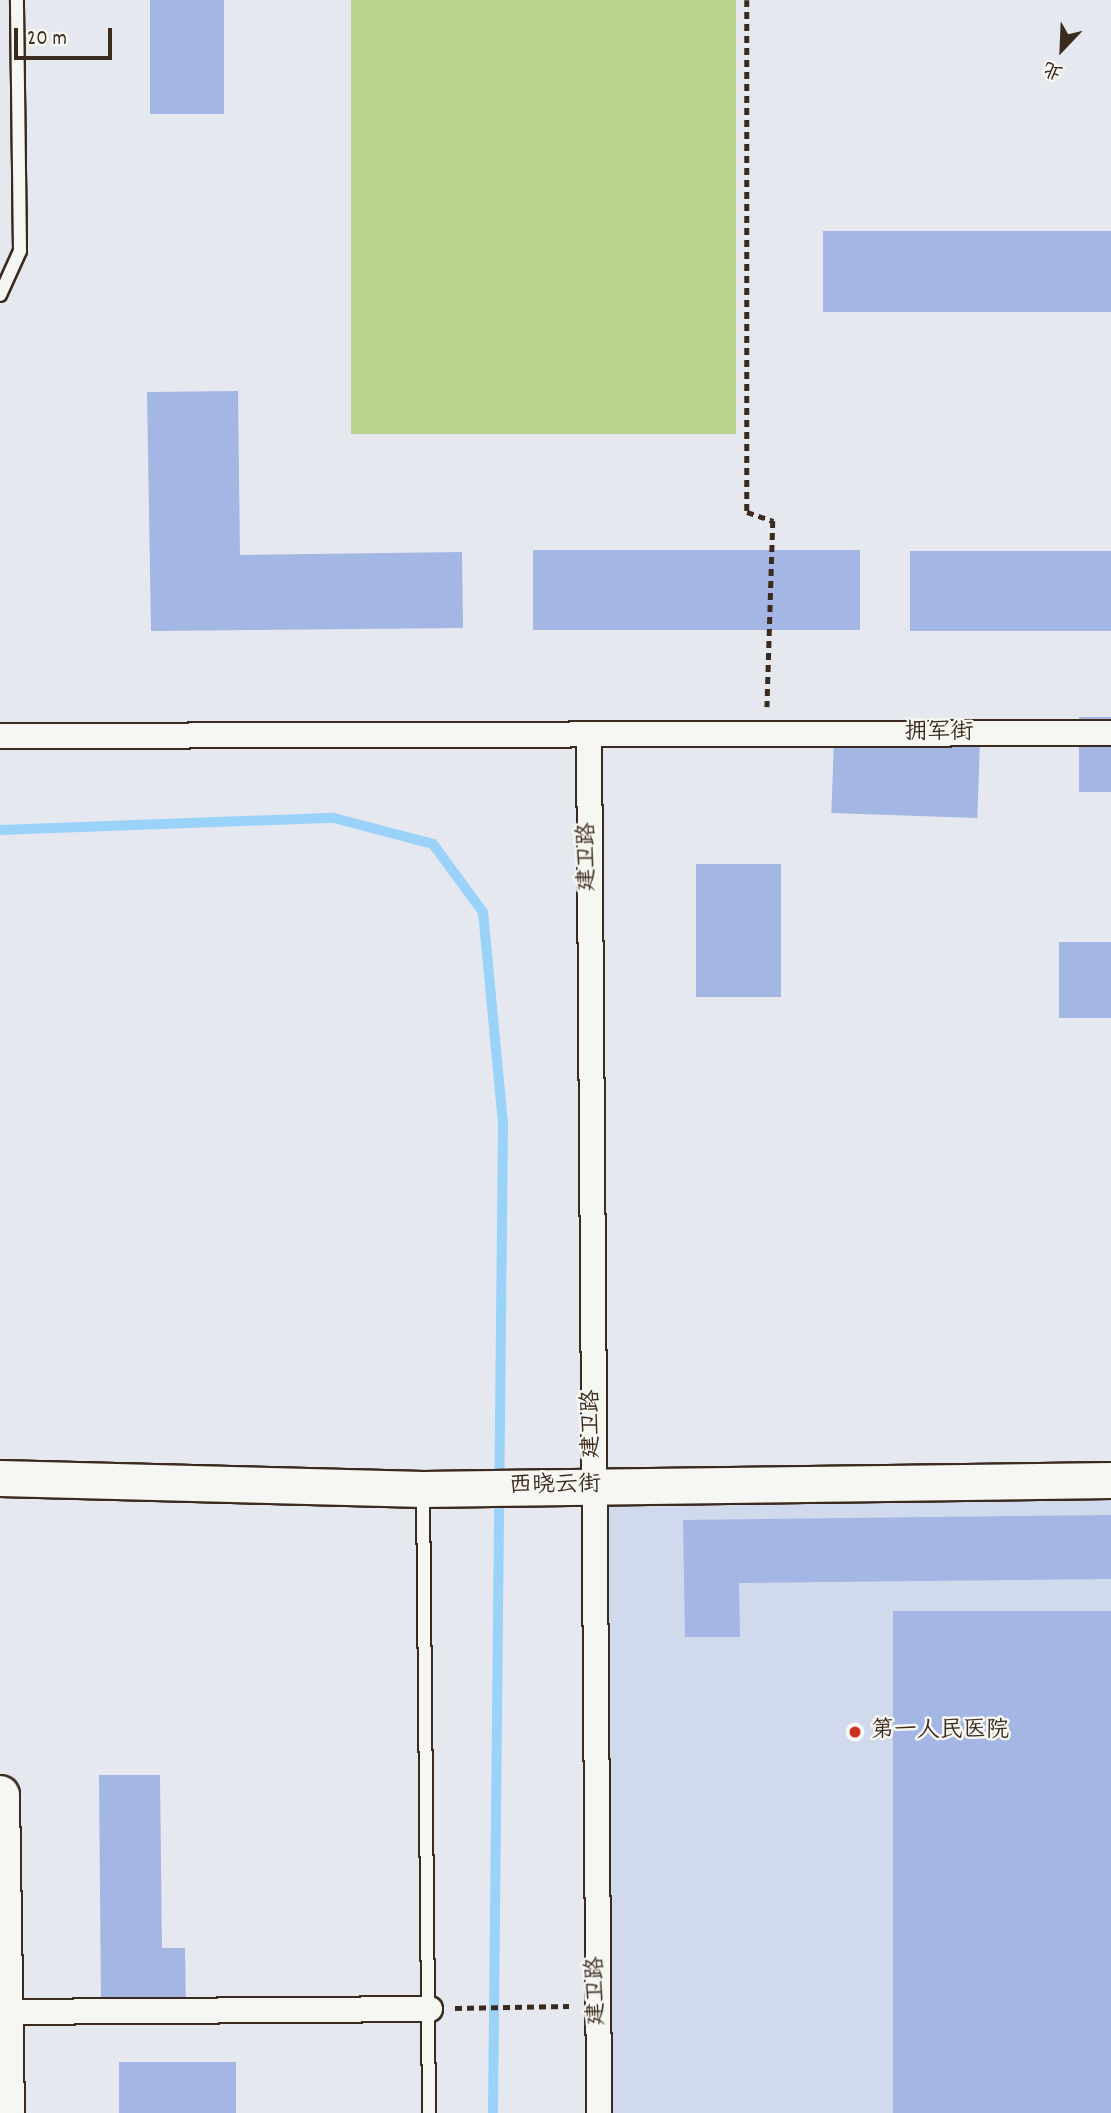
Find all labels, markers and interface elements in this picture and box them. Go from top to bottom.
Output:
scale bar [18,14,116,58]
north arrow [1027,14,1097,84]
text: 20 m [27,25,67,55]
text: 北 [1040,53,1068,85]
street label: 拥军街 [905,720,973,748]
street label: 建卫路 [575,823,603,891]
street label: 建卫路 [579,1390,607,1458]
street label: 西晓云街 [509,1472,601,1502]
place label: 第一人民医院 [871,1718,1009,1746]
marker: 第一人民医院 [845,1722,865,1742]
street label: 建卫路 [584,1956,612,2026]

